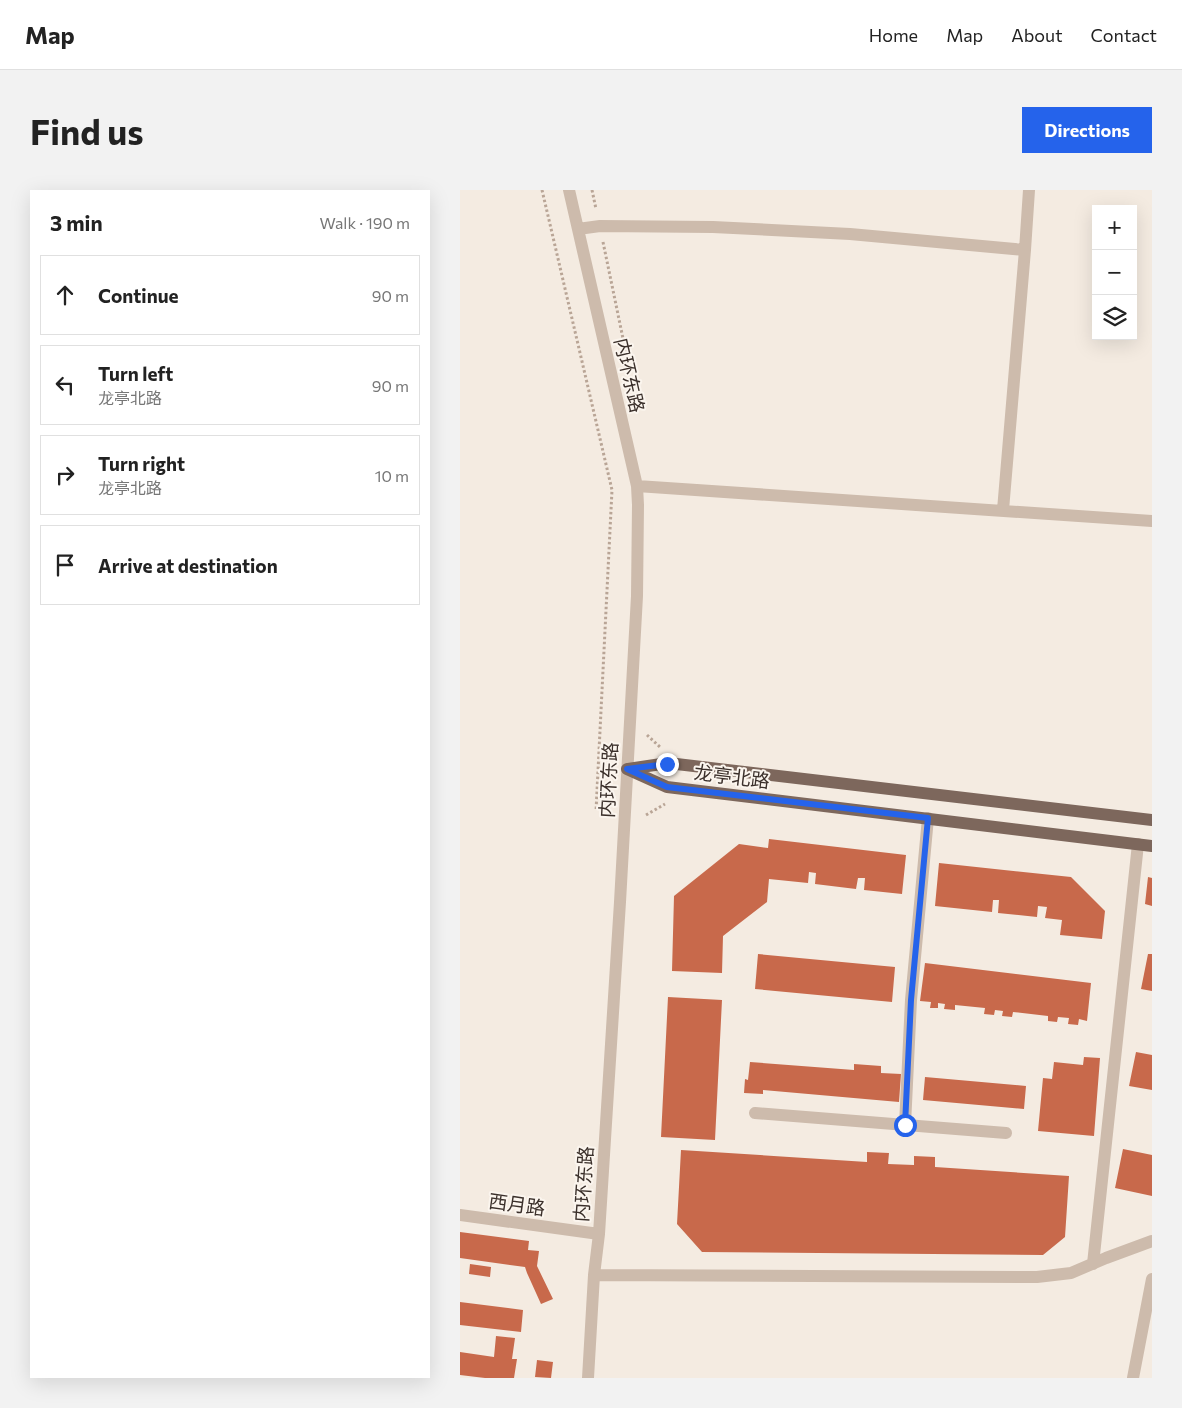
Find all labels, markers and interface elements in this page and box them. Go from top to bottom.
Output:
text: Map [25,20,75,49]
text: Home [869,24,918,46]
text: Map [946,24,983,46]
text: About [1011,24,1063,46]
text: Contact [1091,24,1157,46]
button: Directions [1022,107,1152,153]
text: Find us [30,109,144,152]
map controls [1092,205,1137,340]
button: + [1092,205,1137,250]
text: 3 min [50,210,103,235]
text: Walk · 190 m [320,213,410,232]
button: − [1092,250,1137,295]
icon: ahead [51,281,79,309]
text: Continue [98,284,178,307]
text: 90 m [372,286,409,305]
button: layers [1092,295,1137,340]
street label: 内环东路 [610,335,650,415]
text: Turn left [98,362,173,385]
icon: left [51,371,79,399]
text: 90 m [372,376,409,395]
text: 龙亭北路 [98,388,162,407]
text: Turn right [98,452,185,475]
icon: right [51,461,79,489]
text: 10 m [375,466,409,485]
text: 龙亭北路 [98,478,162,497]
icon: arrive [51,551,79,579]
text: Arrive at destination [98,554,278,577]
street label: 内环东路 [595,741,621,819]
route end [656,753,679,776]
street label: 龙亭北路 [693,760,771,792]
route start [894,1114,917,1137]
street label: 内环东路 [569,1145,597,1223]
street label: 西月路 [487,1189,547,1219]

